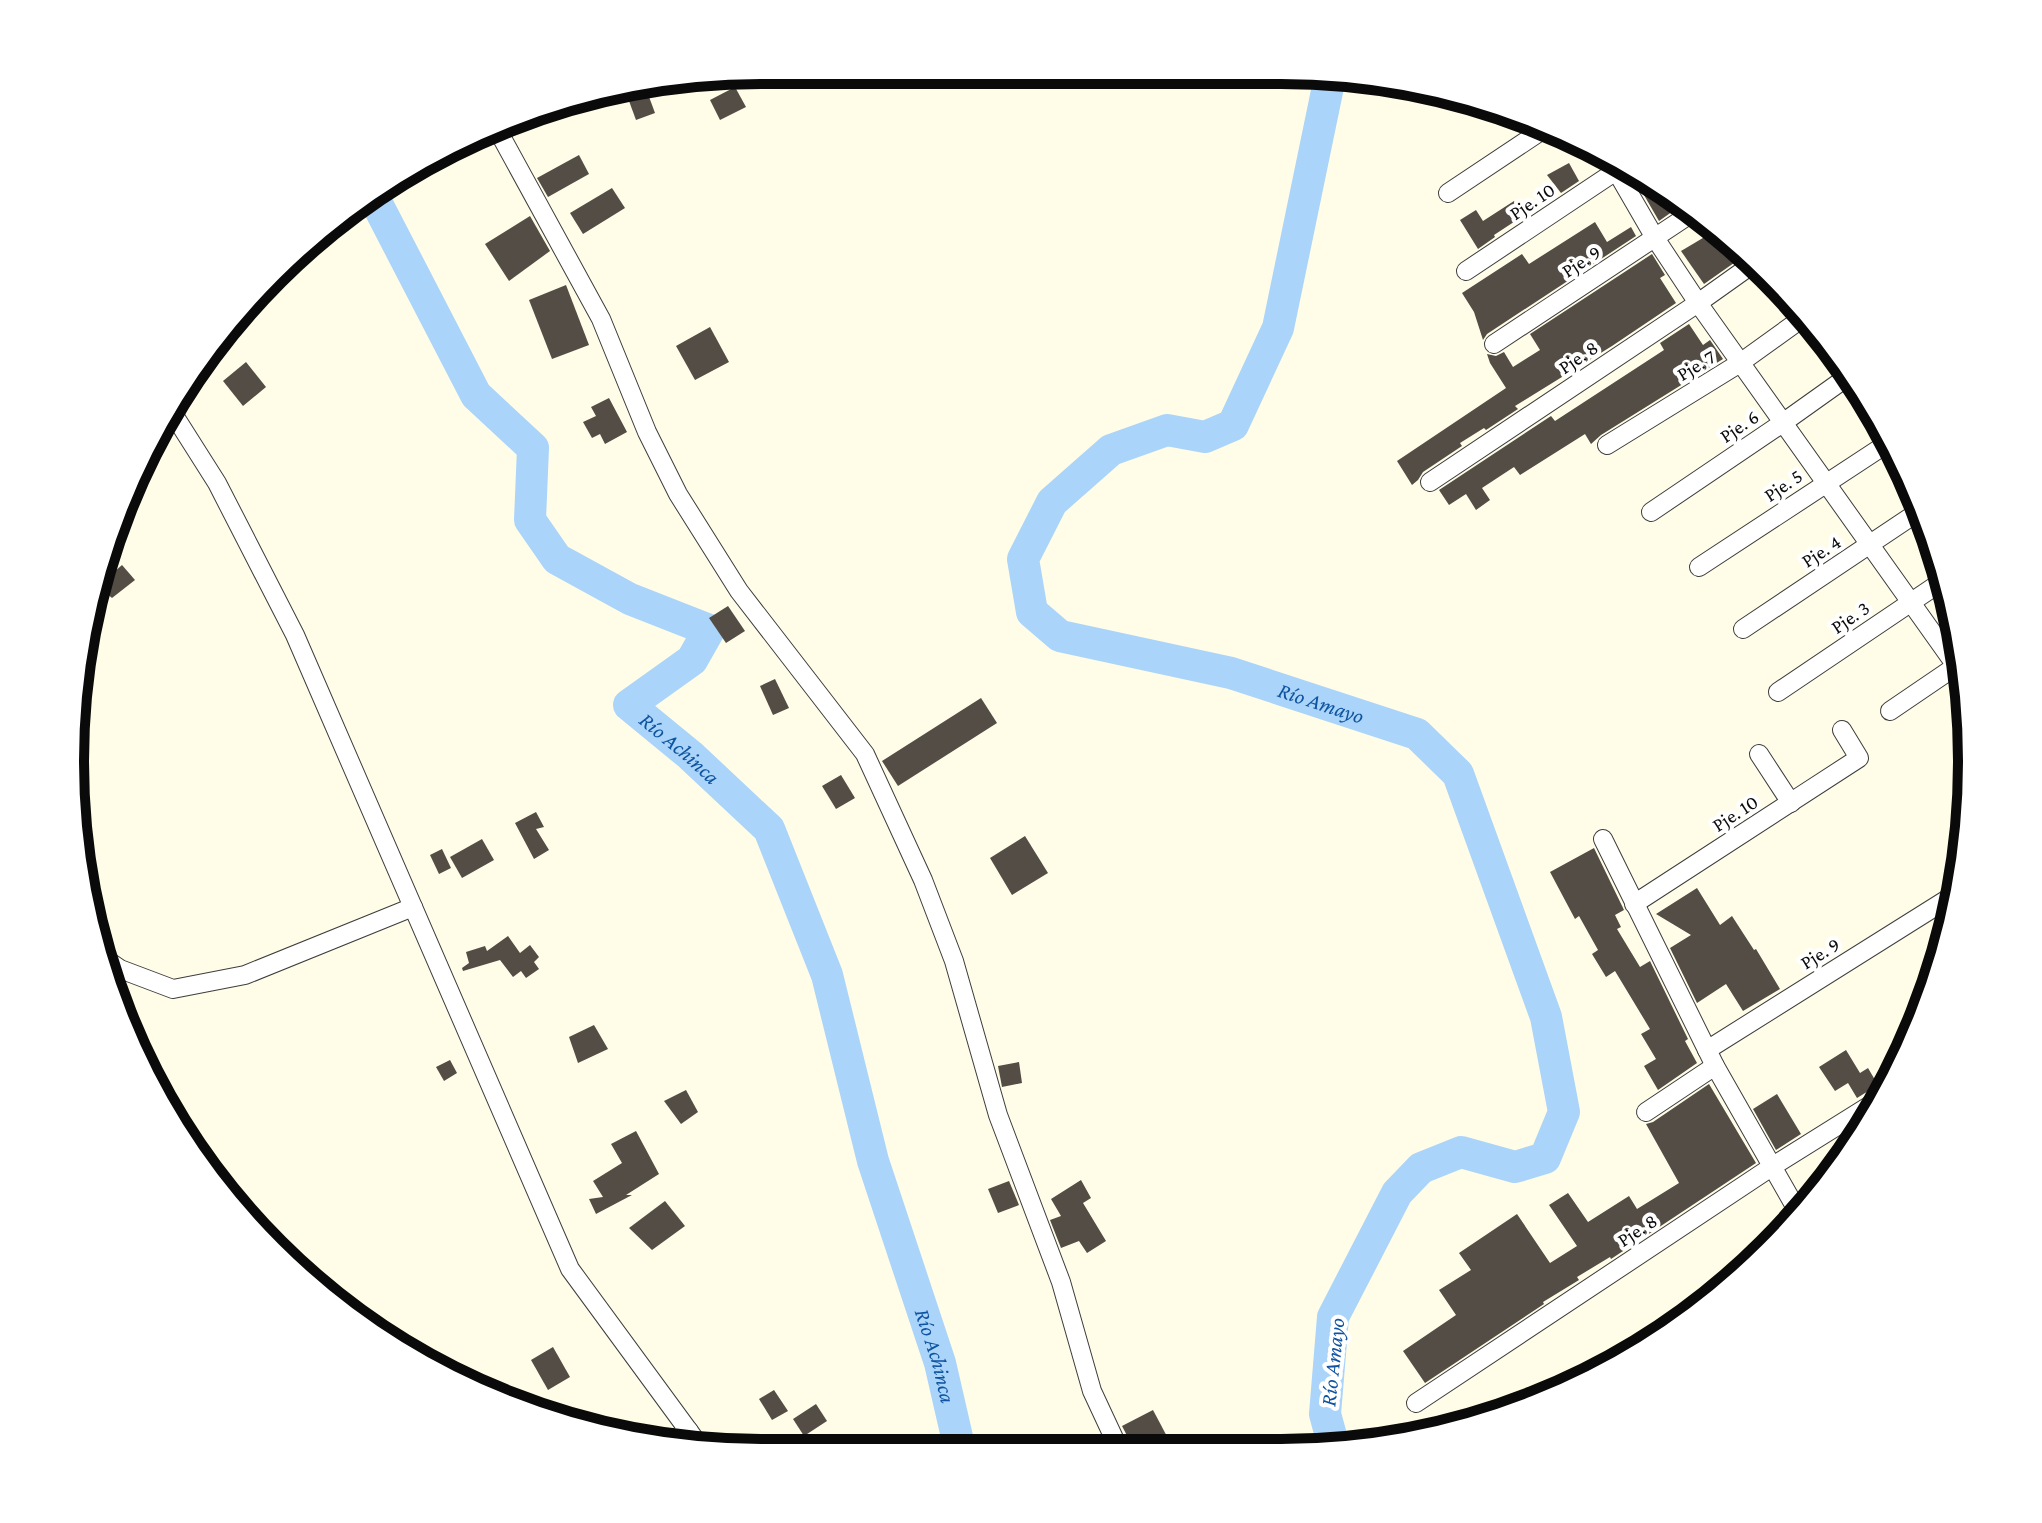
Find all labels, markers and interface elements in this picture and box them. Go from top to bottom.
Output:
street label: Pje. 10 [1505,178,1559,225]
street label: Pje. 9 [1557,240,1605,283]
street label: Pje. 8 [1554,336,1602,379]
street label: Pje. 7 [1673,345,1720,386]
street label: Pje. 6 [1715,405,1763,448]
street label: Pje. 5 [1760,464,1807,507]
street label: Pje. 4 [1797,530,1845,573]
street label: Pje. 3 [1827,596,1874,639]
water label: Río Amayo [1275,677,1367,729]
water label: Río Achinca [635,707,725,789]
street label: Pje. 10 [1708,790,1762,837]
street label: Pje. 9 [1796,933,1844,974]
street label: Pje. 8 [1613,1209,1661,1252]
water label: Río Achinca [910,1305,961,1406]
water label: Río Amayo [1315,1317,1350,1408]

